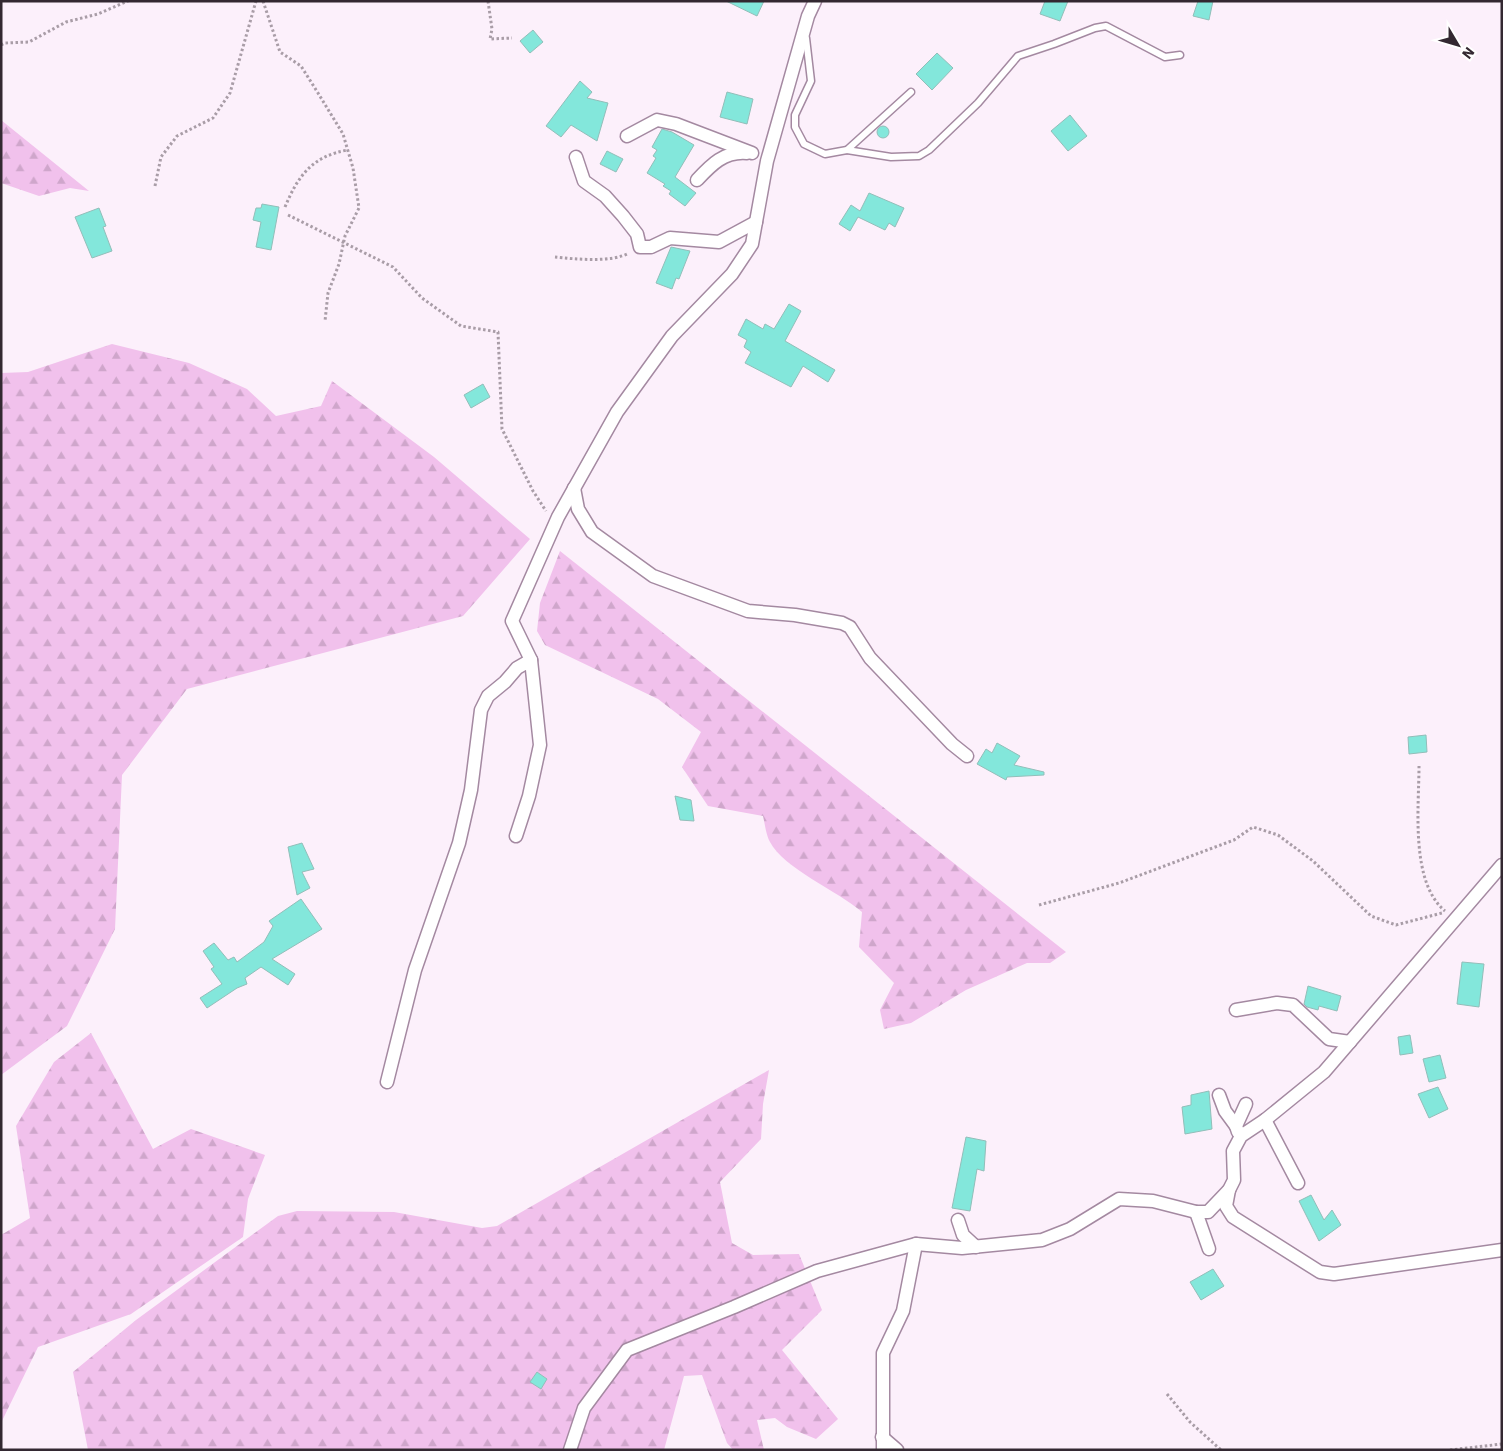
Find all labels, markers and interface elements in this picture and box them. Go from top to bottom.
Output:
north arrow [1433,20,1483,70]
text: N [1458,43,1478,63]

